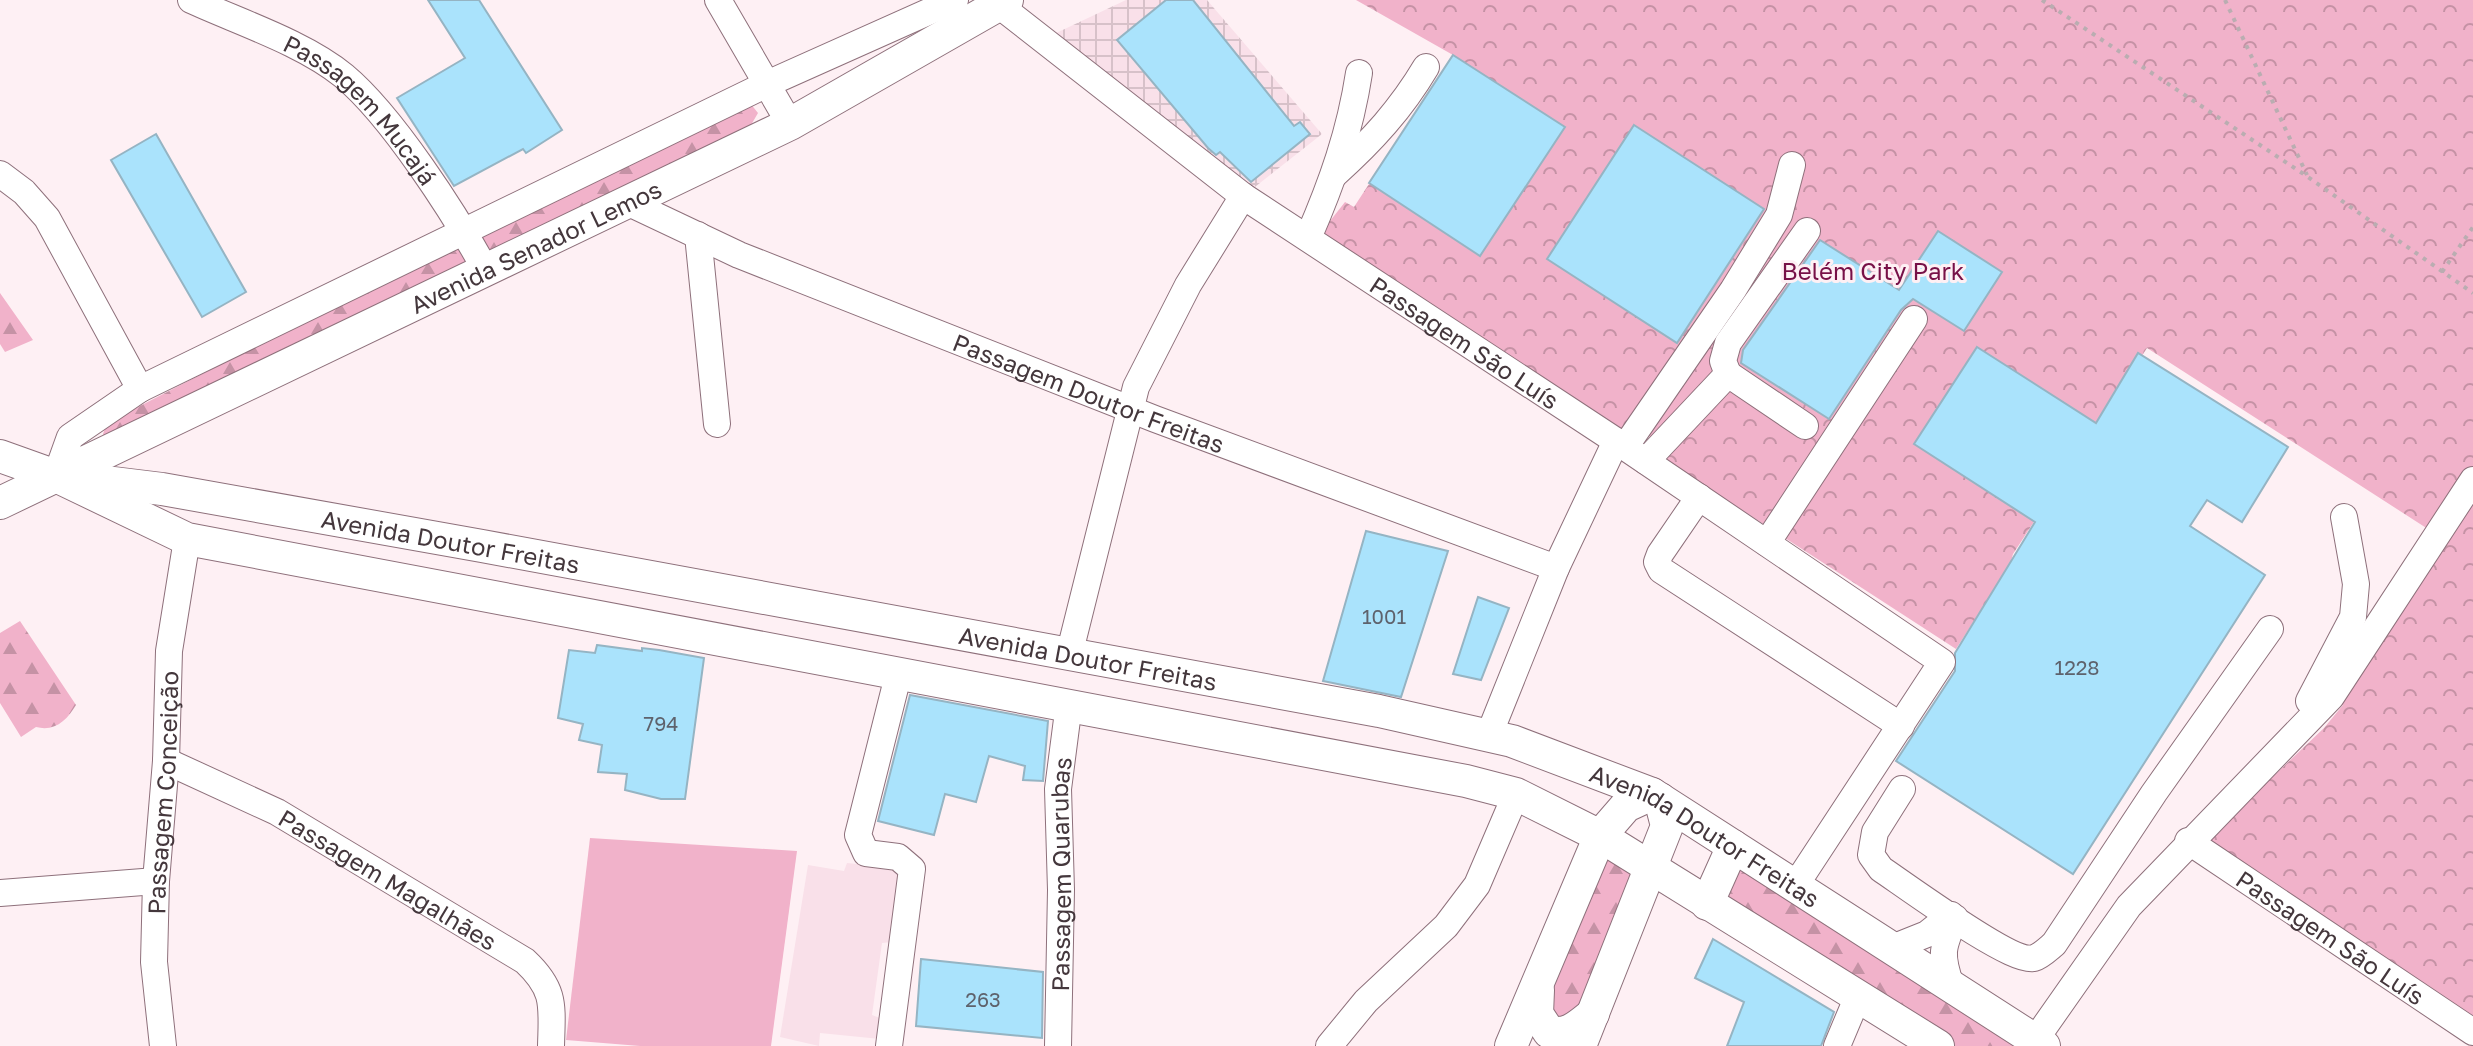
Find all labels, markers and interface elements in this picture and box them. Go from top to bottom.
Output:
street label: Passagem Mucajá [279,28,443,190]
street label: Avenida Senador Lemos [405,174,666,319]
park label: Belém City Park [1782,256,1964,285]
street label: Passagem São Luís [1365,269,1565,414]
street label: Passagem Doutor Freitas [949,326,1229,458]
street label: Avenida Doutor Freitas [319,503,582,578]
house number: 1001 [1362,604,1406,628]
street label: Avenida Doutor Freitas [957,620,1219,695]
house number: 1228 [2054,655,2100,679]
street label: Passagem Conceição [141,671,183,915]
house number: 794 [644,711,678,735]
street label: Passagem Quarubas [1043,755,1077,992]
street label: Avenida Doutor Freitas [1586,757,1826,913]
street label: Passagem Magalhães [274,802,503,955]
street label: Passagem São Luís [2231,863,2430,1010]
house number: 263 [965,987,1001,1011]

